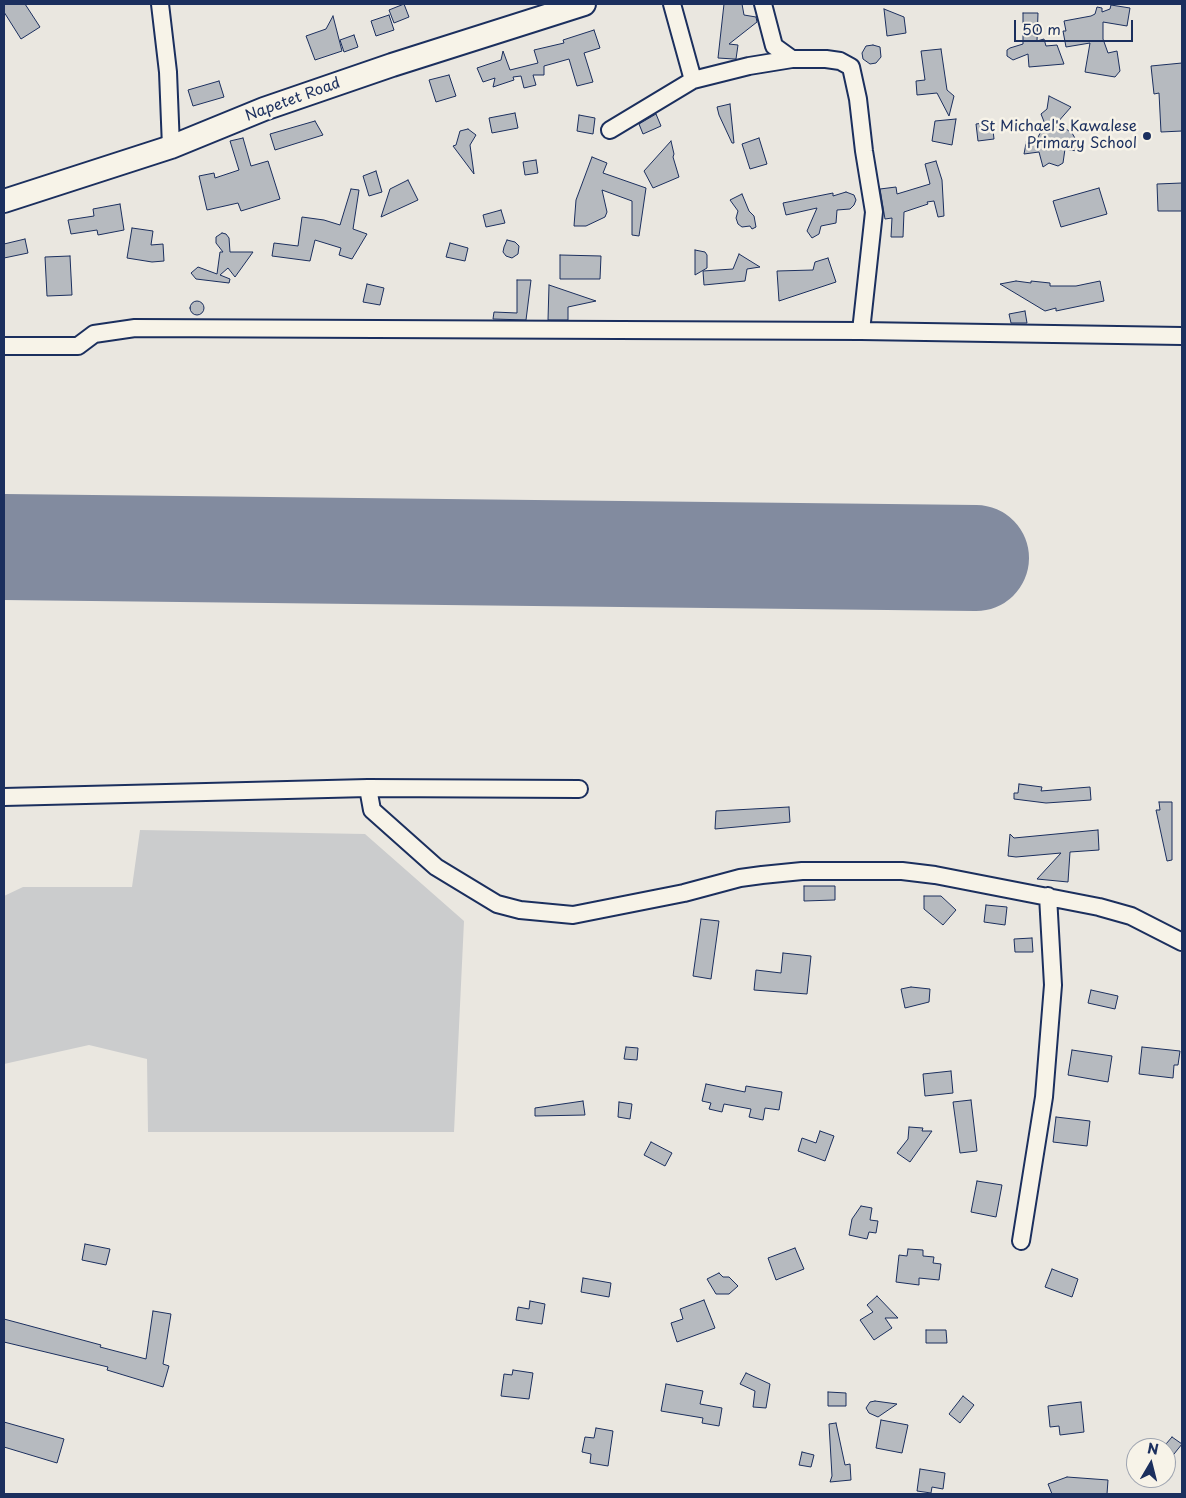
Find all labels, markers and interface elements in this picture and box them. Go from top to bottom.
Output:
scale bar [1016,10,1135,42]
text: 50 m [1022,17,1061,40]
street label: Napetet Road [243,74,343,126]
place label: St Michael's Kawalese Primary School [980,118,1137,153]
marker: St Michael's Kawalese Primary School [1141,130,1153,142]
text: N [1146,1437,1160,1460]
north arrow [1126,1438,1176,1488]

